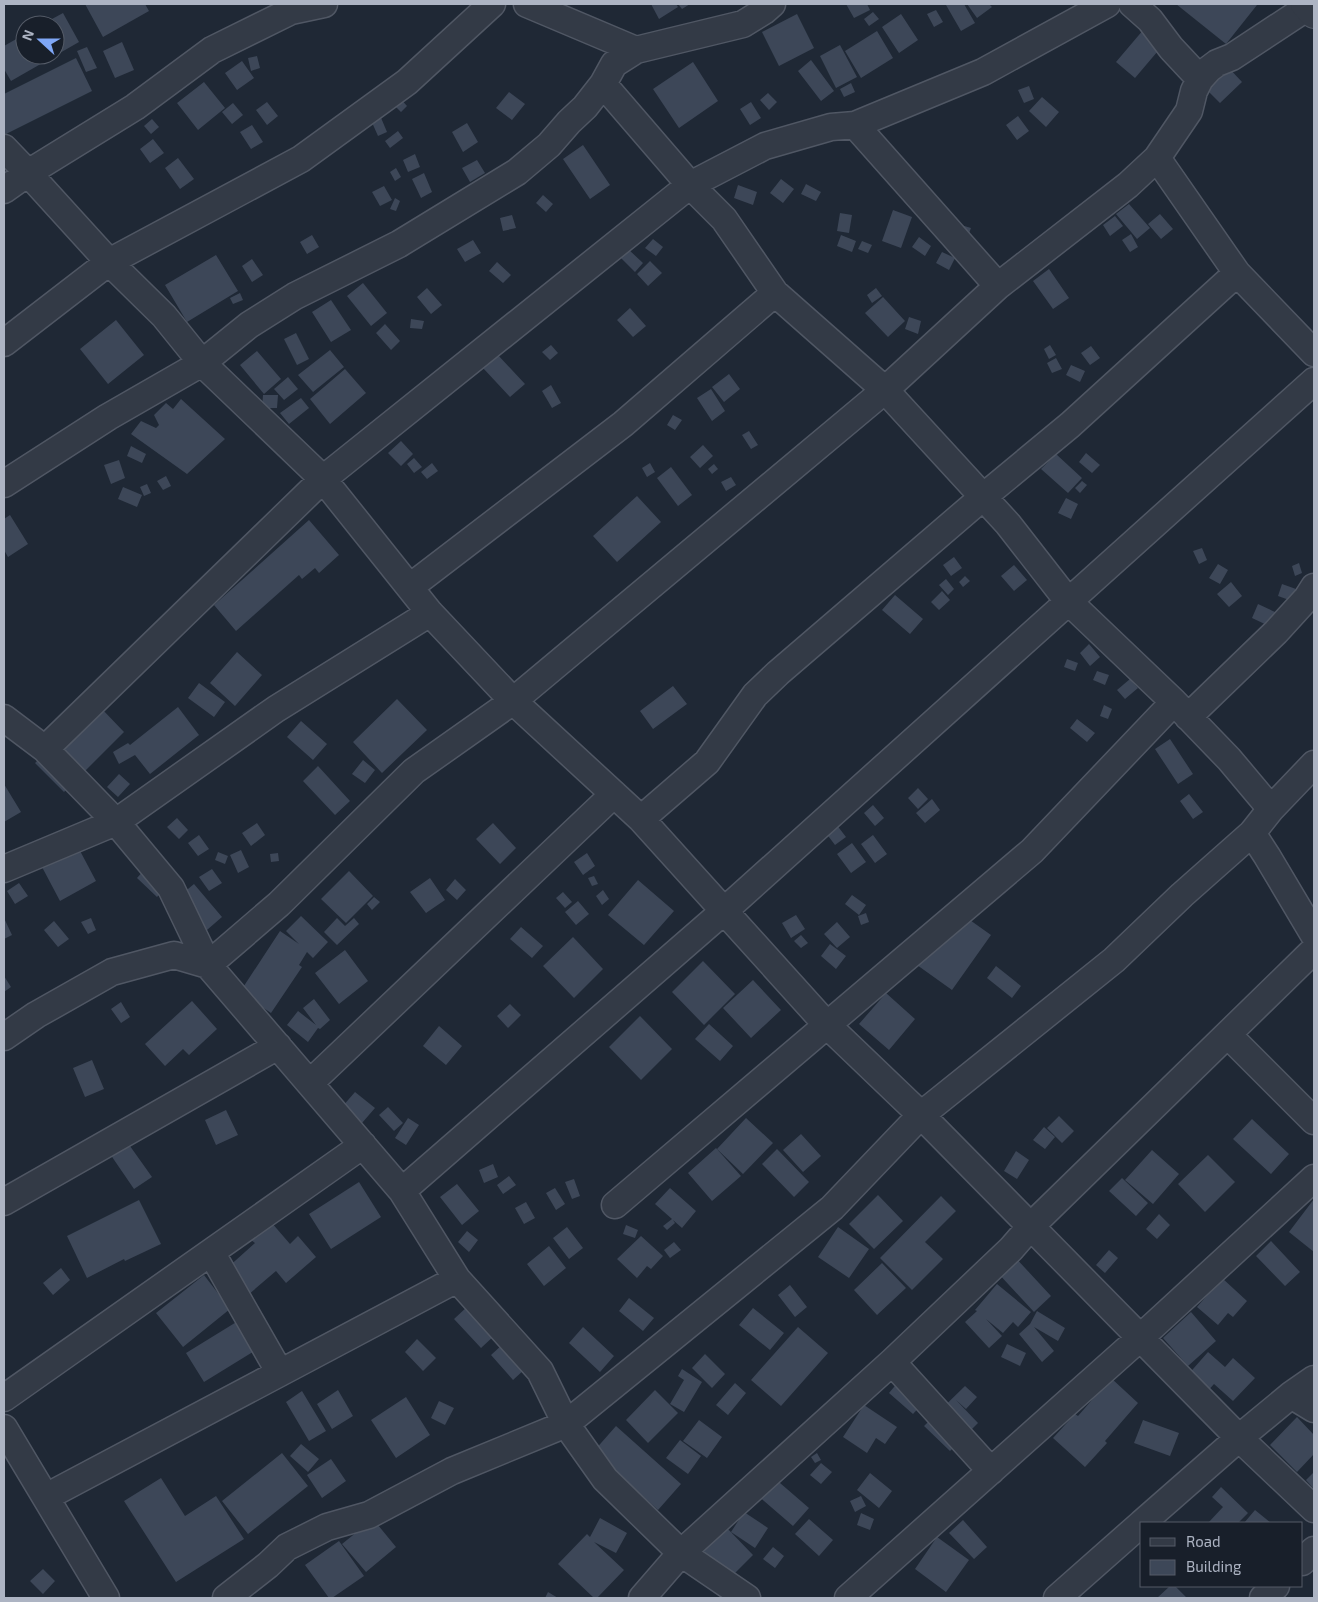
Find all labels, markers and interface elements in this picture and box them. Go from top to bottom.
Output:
north arrow [15,15,65,65]
text: N [18,27,37,43]
legend [1140,1522,1303,1587]
text: Road [1186,1532,1221,1550]
text: Building [1186,1557,1242,1575]

